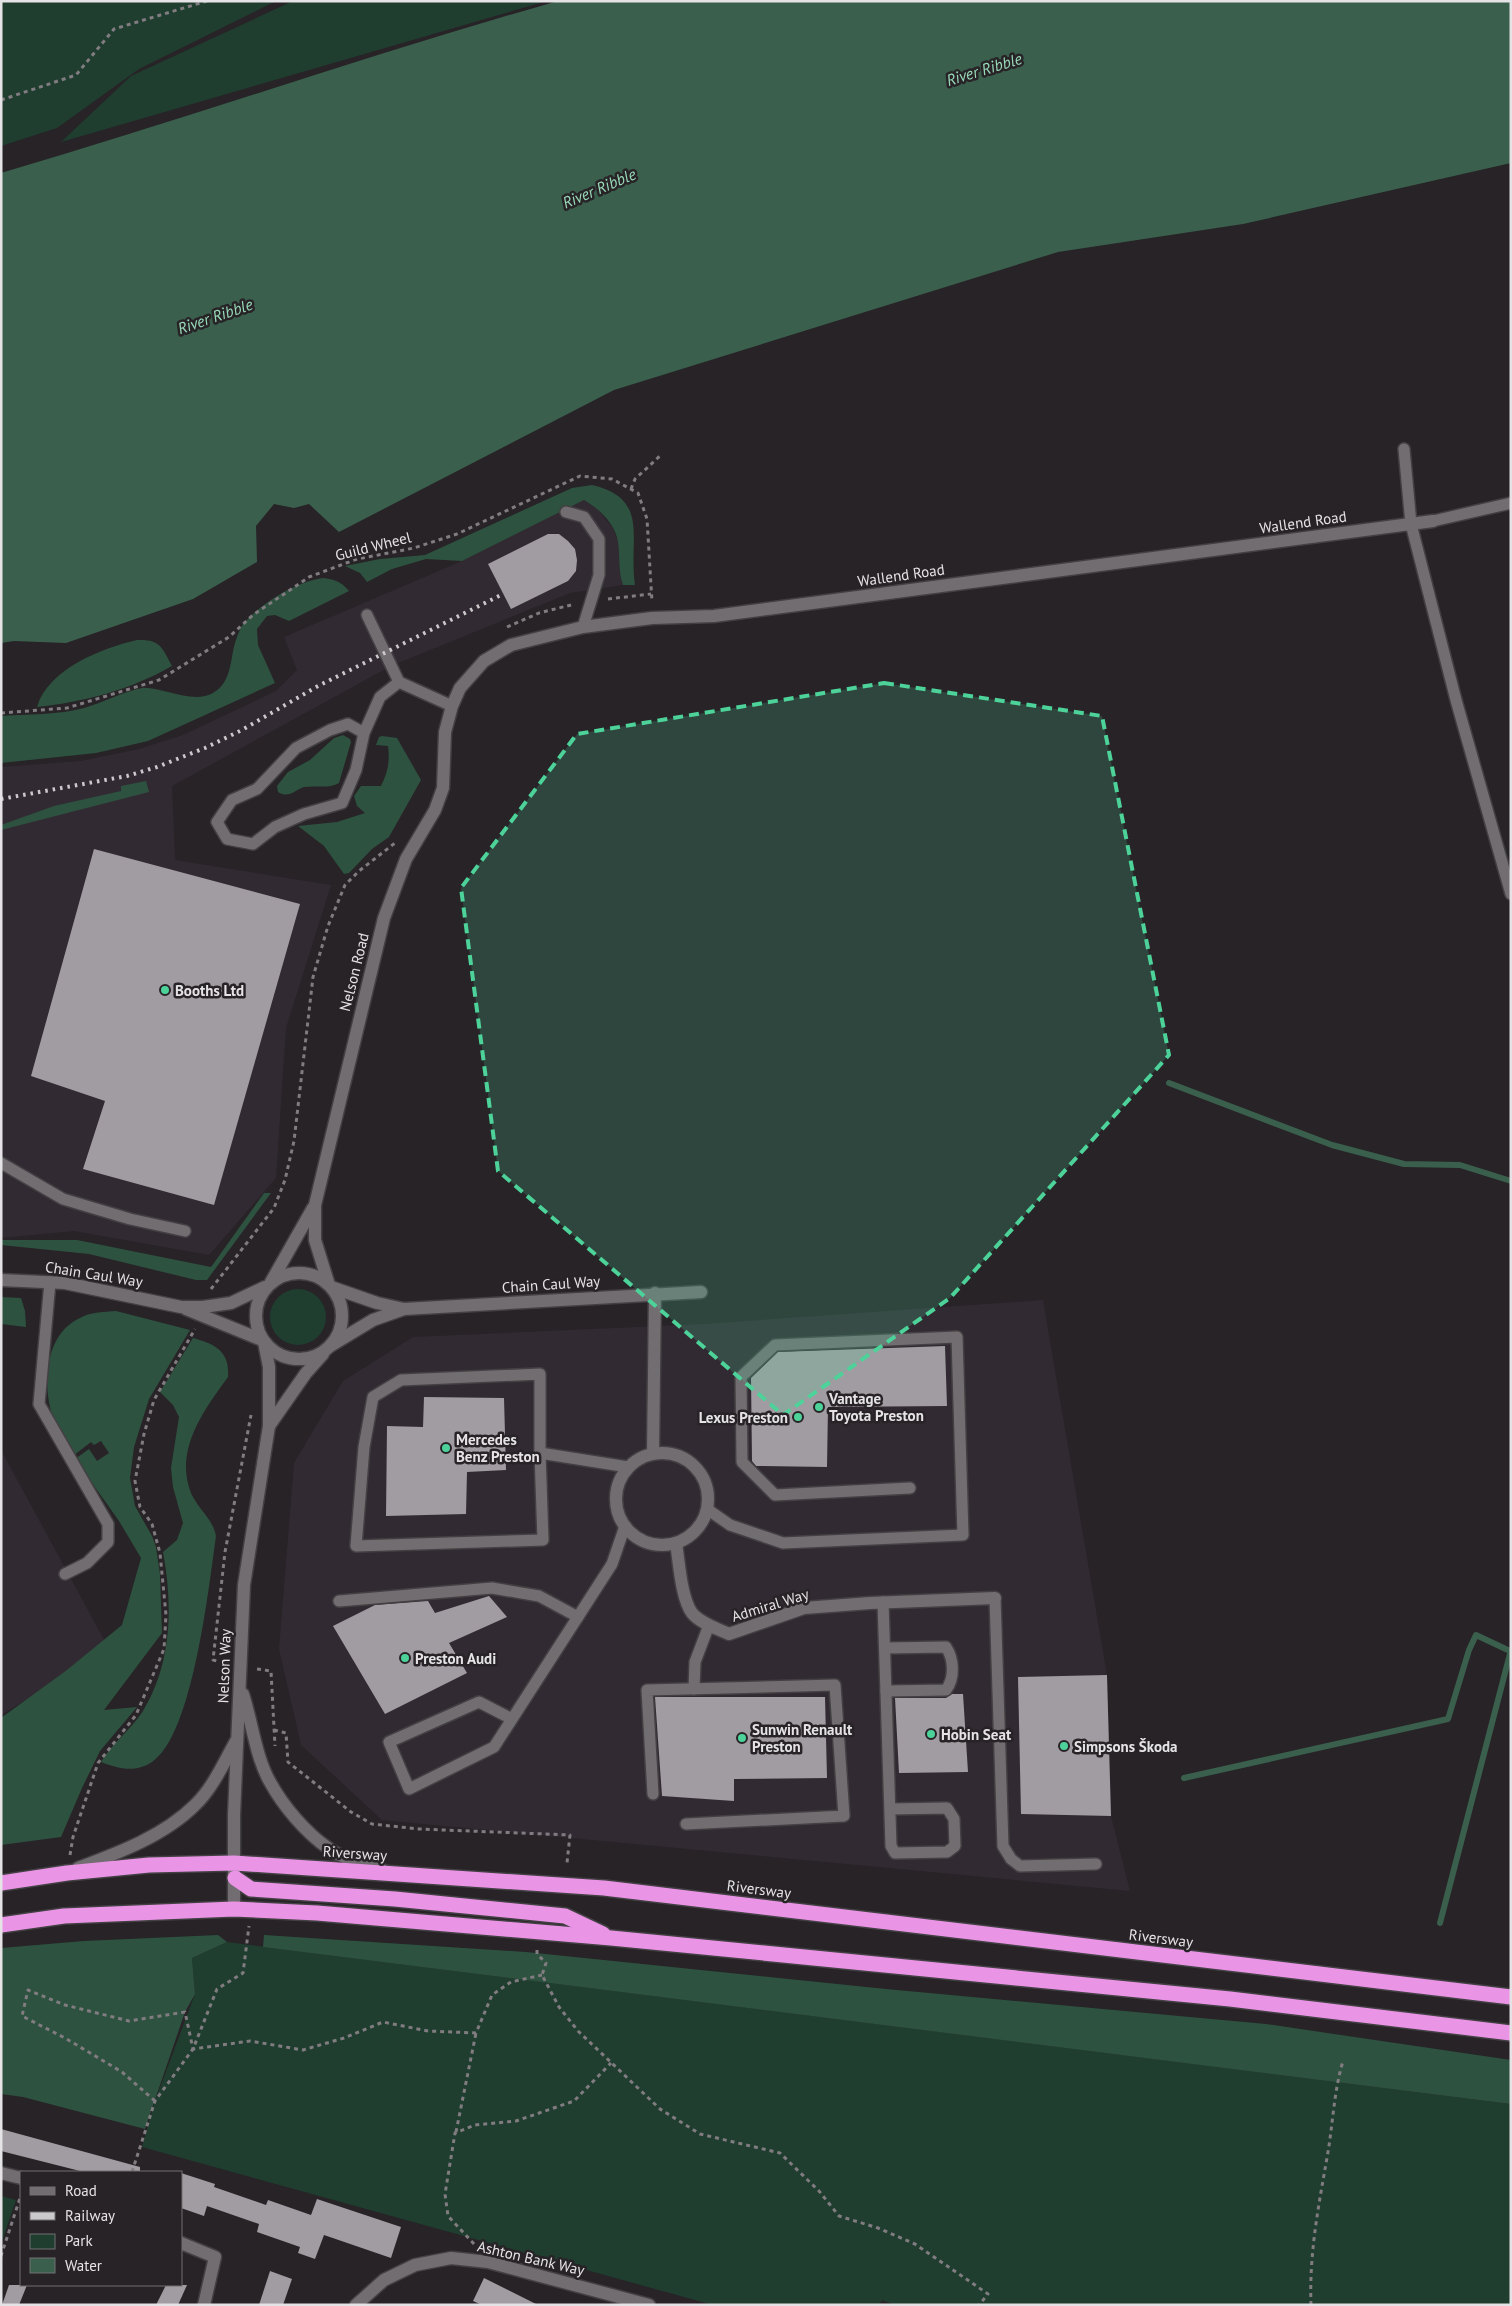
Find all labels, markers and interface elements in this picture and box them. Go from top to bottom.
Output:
water label: River Ribble [944,48,1025,90]
water label: River Ribble [559,163,639,212]
water label: River Ribble [175,294,256,338]
street label: Wallend Road [1258,506,1348,538]
street label: Guild Wheel [333,527,414,565]
street label: Wallend Road [856,559,946,591]
street label: Nelson Road [335,931,373,1013]
place label: Booths Ltd [175,981,244,1000]
marker: Booths Ltd [159,984,171,996]
street label: Chain Caul Way [44,1257,144,1291]
street label: Chain Caul Way [501,1271,601,1297]
place label: Vantage Toyota Preston [828,1389,924,1425]
marker: Vantage Toyota Preston [813,1401,825,1413]
place label: Lexus Preston [699,1408,788,1427]
marker: Lexus Preston [792,1411,804,1423]
place label: Mercedes Benz Preston [456,1430,540,1466]
marker: Mercedes Benz Preston [440,1442,452,1454]
street label: Admiral Way [729,1584,811,1626]
street label: Nelson Way [213,1628,235,1704]
place label: Preston Audi [415,1649,496,1668]
marker: Preston Audi [399,1652,411,1664]
place label: Sunwin Renault Preston [752,1720,853,1756]
place label: Hobin Seat [941,1725,1012,1744]
marker: Hobin Seat [925,1728,937,1740]
marker: Sunwin Renault Preston [736,1732,748,1744]
place label: Simpsons Škoda [1074,1737,1178,1756]
marker: Simpsons Škoda [1058,1740,1070,1752]
street label: Riversway [322,1841,388,1865]
street label: Riversway [726,1876,792,1902]
street label: Riversway [1128,1925,1194,1951]
legend [20,2171,182,2286]
text: Road [65,2181,97,2200]
text: Railway [65,2206,115,2225]
text: Park [65,2231,93,2250]
street label: Ashton Bank Way [475,2236,587,2280]
text: Water [65,2256,102,2275]

